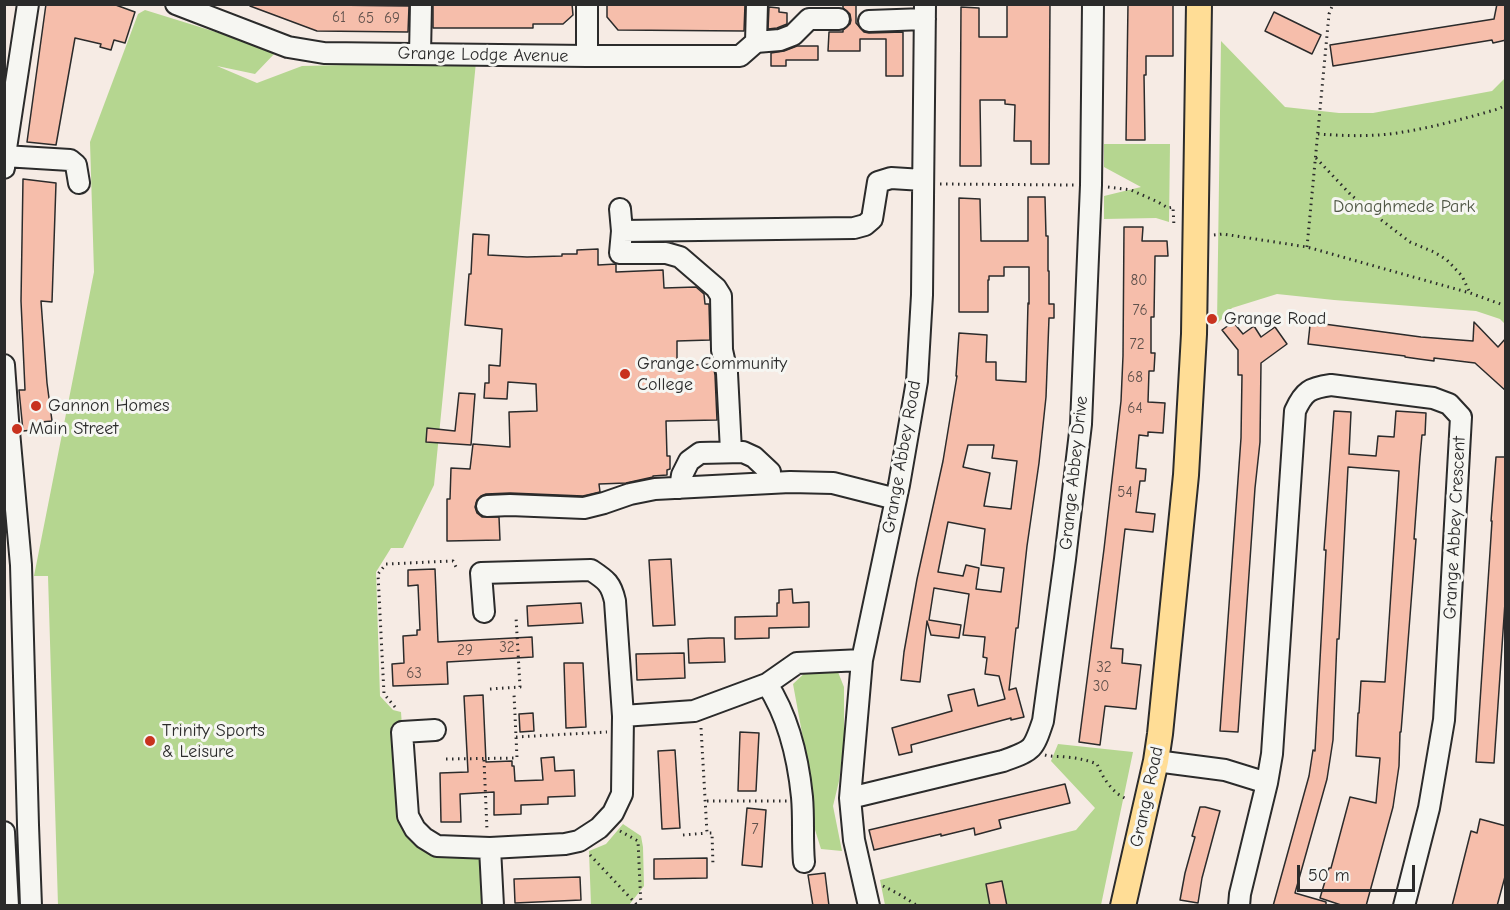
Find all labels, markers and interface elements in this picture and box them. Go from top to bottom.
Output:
house number: 61 [332,9,346,27]
house number: 65 [358,10,374,28]
house number: 69 [384,10,400,28]
street label: Grange Lodge Avenue [398,43,568,67]
park label: Donaghmede Park [1333,196,1475,218]
house number: 80 [1131,272,1147,290]
house number: 76 [1132,302,1148,320]
place label: Grange Road [1224,308,1326,330]
marker: Grange Road [1205,312,1219,326]
house number: 72 [1130,336,1144,354]
place label: Grange Community College [637,353,787,395]
marker: Grange Community College [618,367,632,381]
house number: 68 [1127,369,1143,387]
street label: Grange Abbey Road [878,379,926,535]
place label: Gannon Homes [48,395,169,417]
street label: Grange Abbey Drive [1055,395,1093,551]
marker: Gannon Homes [29,399,43,413]
house number: 64 [1127,400,1143,418]
place label: Main Street [29,418,118,440]
marker: Main Street [10,422,24,436]
street label: Grange Abbey Crescent [1439,436,1471,620]
house number: 54 [1117,484,1133,502]
house number: 32 [499,639,515,657]
house number: 29 [457,642,473,660]
house number: 32 [1096,659,1112,677]
house number: 63 [406,665,422,683]
house number: 30 [1093,678,1109,696]
place label: Trinity Sports & Leisure [162,720,265,762]
marker: Trinity Sports & Leisure [143,734,157,748]
street label: Grange Road [1126,745,1168,849]
house number: 7 [751,821,759,839]
scale bar [1300,853,1418,891]
text: 50 m [1308,865,1350,886]

